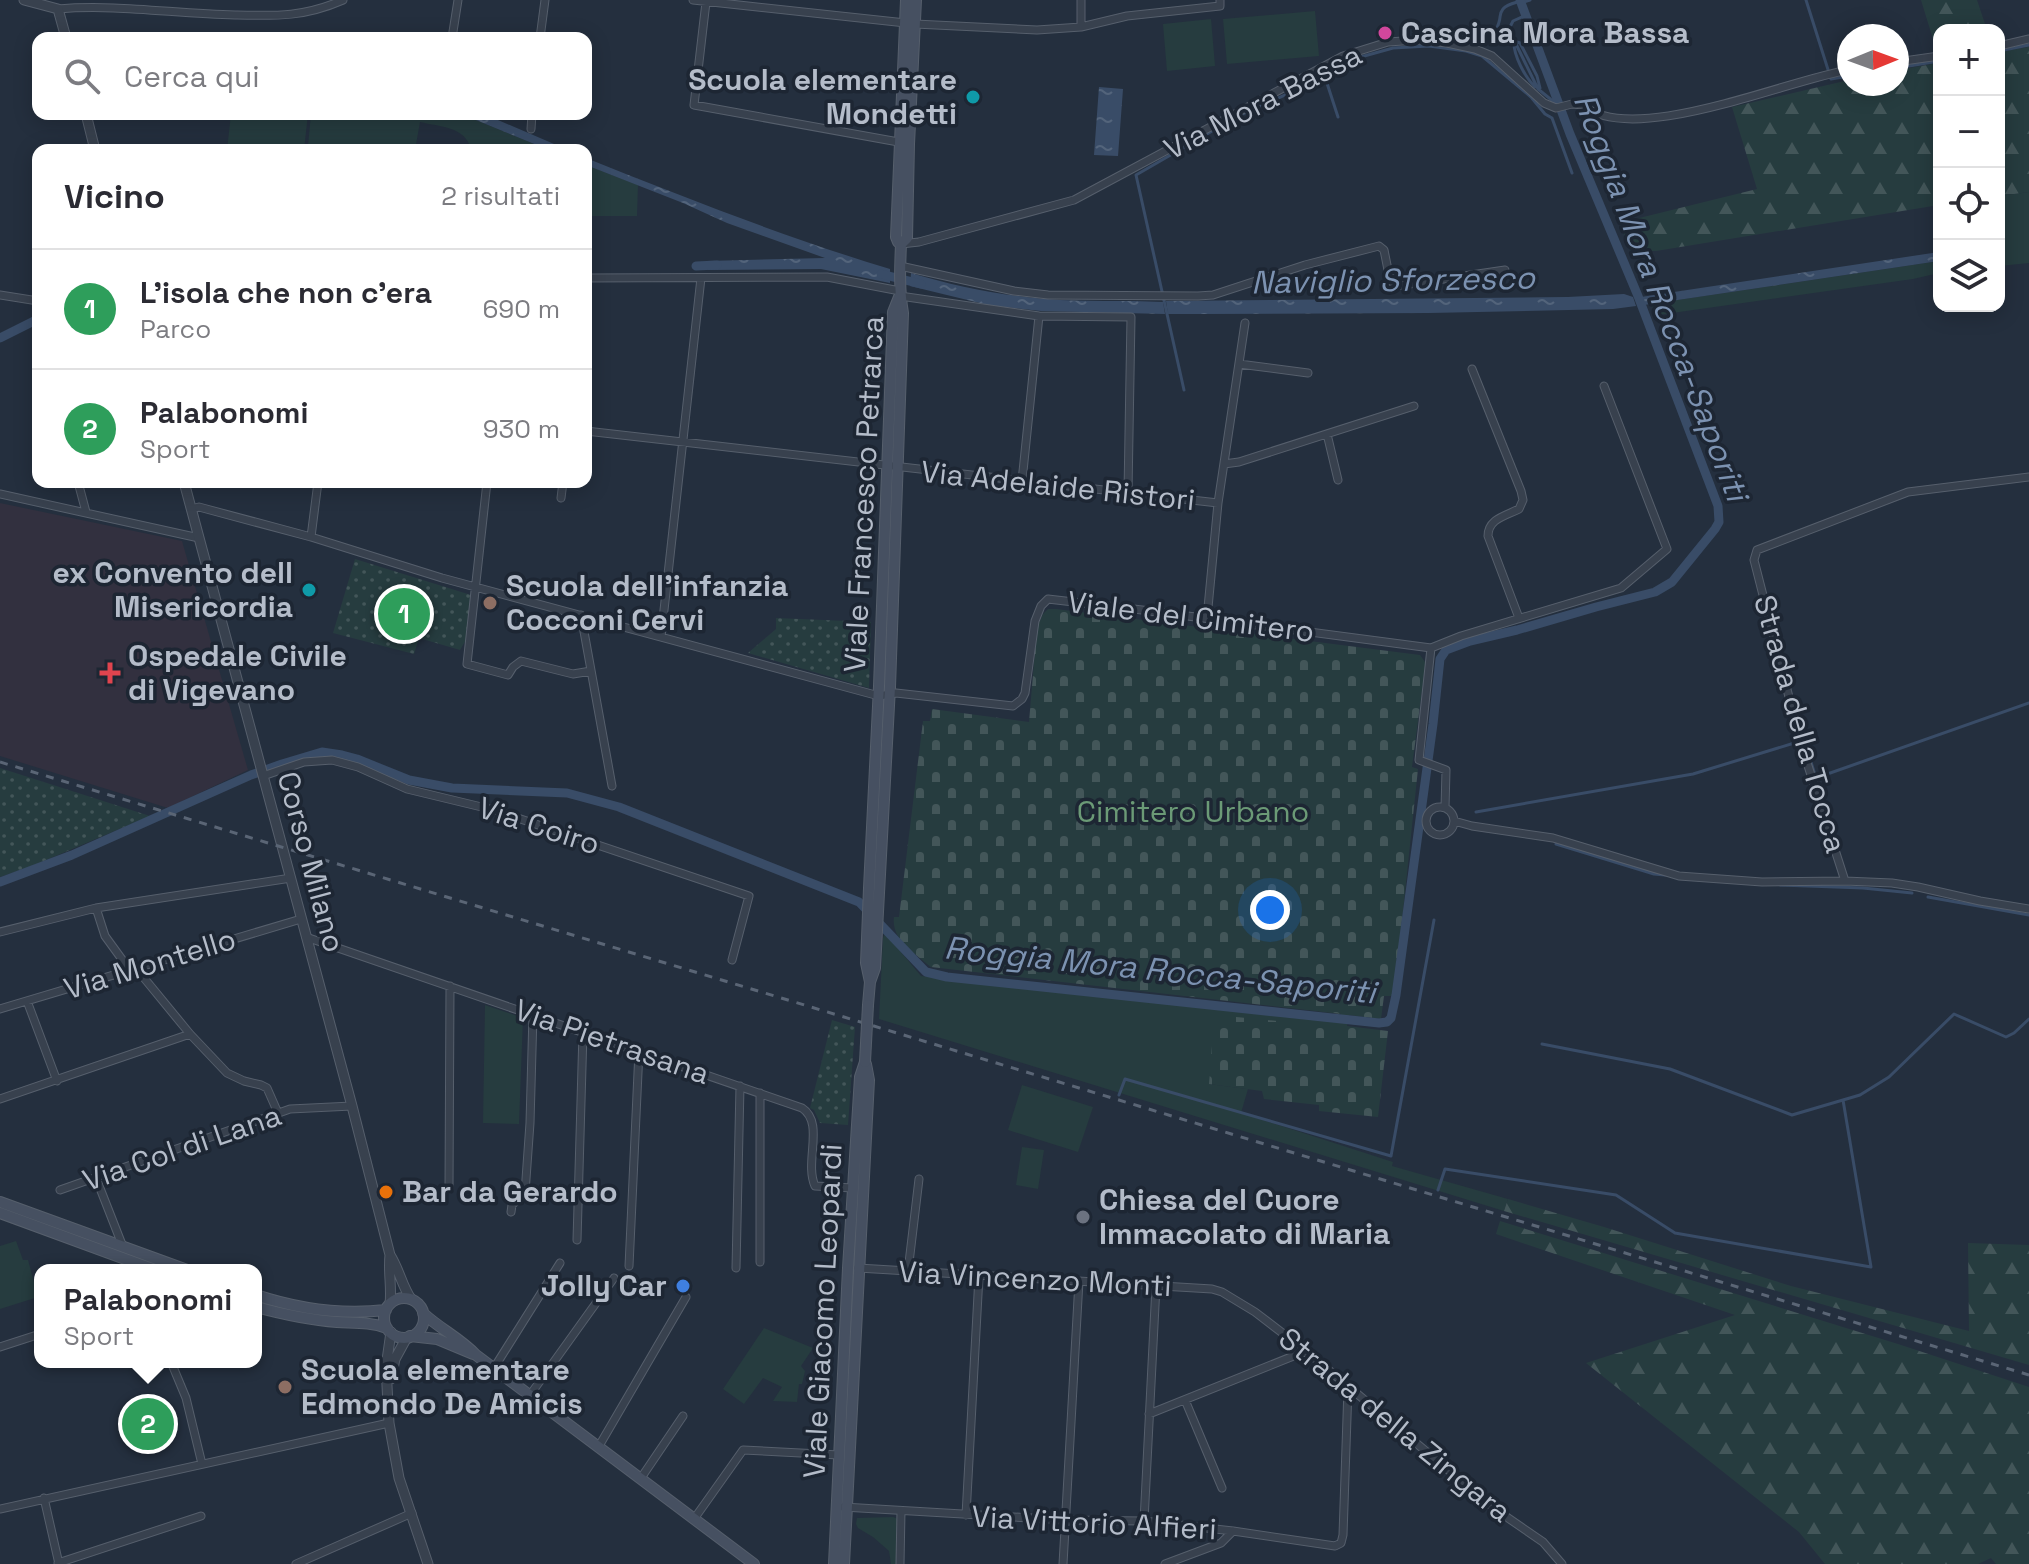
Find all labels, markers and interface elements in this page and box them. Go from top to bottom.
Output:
place label: Cascina Mora Bassa [1401,13,1689,52]
marker: Cascina Mora Bassa [1376,24,1394,42]
north arrow [1837,24,1909,96]
map controls [1933,24,2005,312]
button: + [1933,24,2005,96]
search box [32,32,592,120]
street label: Via Mora Bassa [1157,35,1368,168]
icon: search [60,54,104,98]
text: Cerca qui [124,57,260,96]
place label: Scuola elementare Mondetti [688,60,957,133]
marker: Scuola elementare Mondetti [964,88,982,106]
water label: Roggia Mora Rocca-Saporiti [1565,88,1759,510]
button: − [1933,96,2005,168]
button: locate [1933,168,2005,240]
text: Vicino [64,175,165,218]
text: 2 risultati [441,179,560,213]
button: layers [1933,240,2005,312]
water label: Naviglio Sforzesco [1251,258,1536,302]
text: L'isola che non c’era [140,273,432,312]
text: 1 [84,292,96,326]
text: 690 m [482,292,560,326]
text: Parco [140,312,211,346]
street label: Viale Francesco Petrarca [835,315,892,673]
text: Palabonomi [140,393,308,432]
text: 2 [82,412,98,446]
text: 930 m [483,412,560,446]
text: Sport [140,432,211,466]
street label: Via Adelaide Ristori [919,452,1197,519]
place label: ex Convento dell Misericordia [53,553,293,626]
place label: Scuola dell'infanzia Cocconi Cervi [506,566,788,639]
marker: ex Convento dell Misericordia [300,581,318,599]
street label: Viale del Cimitero [1065,582,1317,651]
pin: 1 [378,584,430,644]
street label: Strada della Tocca [1745,590,1856,857]
marker: Scuola dell'infanzia Cocconi Cervi [481,594,499,612]
place label: Ospedale Civile di Vigevano [128,636,347,709]
marker: Ospedale Civile di Vigevano [99,662,121,684]
street label: Corso Milano [269,767,354,957]
street label: Via Coiro [474,788,605,863]
park label: Cimitero Urbano [1077,792,1309,831]
your location [1250,890,1290,930]
street label: Via Montello [59,919,240,1008]
water label: Roggia Mora Rocca-Saporiti [943,927,1381,1013]
street label: Via Pietrasana [509,990,715,1093]
street label: Via Col di Lana [77,1095,286,1200]
street label: Viale Giacomo Leopardi [794,1143,851,1479]
place label: Bar da Gerardo [402,1172,618,1211]
place label: Chiesa del Cuore Immacolato di Maria [1099,1180,1390,1253]
marker: Bar da Gerardo [377,1183,395,1201]
marker: Chiesa del Cuore Immacolato di Maria [1074,1208,1092,1226]
street label: Via Vincenzo Monti [897,1252,1173,1305]
popup [34,1264,262,1368]
place label: Jolly Car [541,1266,667,1305]
marker: Jolly Car [674,1277,692,1295]
text: Palabonomi [64,1280,232,1319]
text: Sport [64,1319,134,1353]
street label: Strada della Zingara [1271,1319,1520,1531]
place label: Scuola elementare Edmondo De Amicis [301,1350,583,1423]
marker: Scuola elementare Edmondo De Amicis [276,1378,294,1396]
pin: 2 [122,1394,174,1454]
street label: Via Vittorio Alfieri [970,1497,1218,1548]

